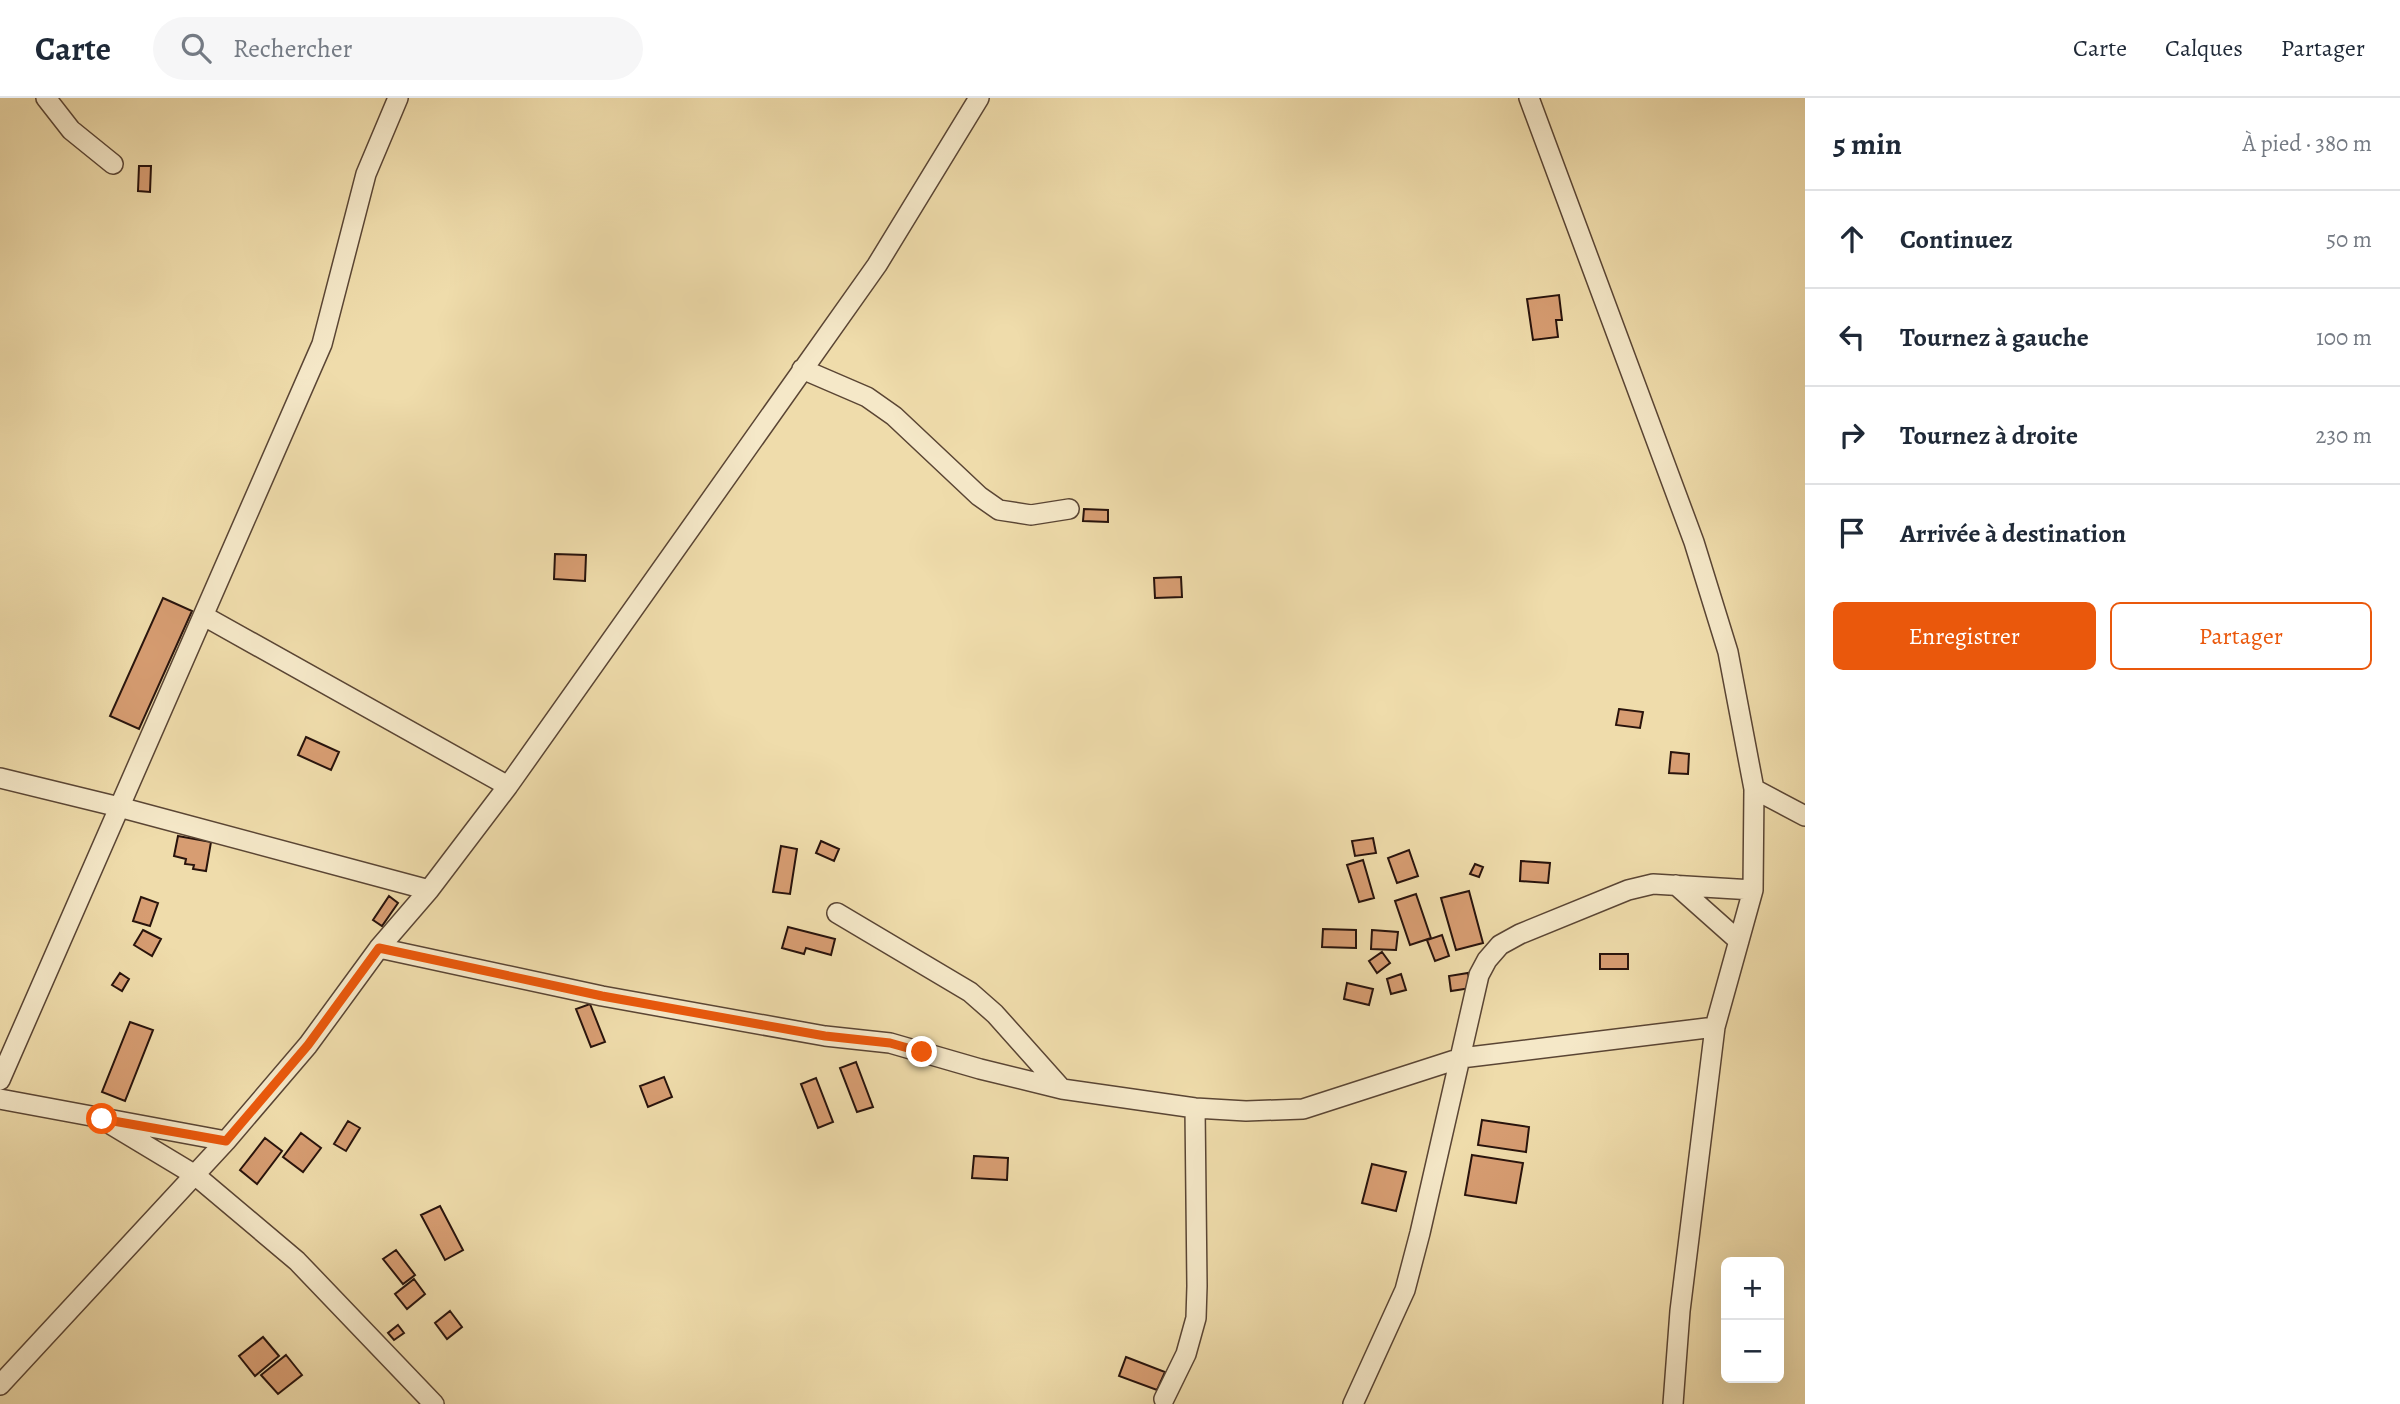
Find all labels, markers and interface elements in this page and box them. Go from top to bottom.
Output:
search box [153,17,643,80]
text: Carte [35,26,111,71]
icon: search [177,29,215,67]
text: Rechercher [233,31,353,66]
text: Carte [2073,32,2127,64]
text: Calques [2165,32,2243,64]
text: Partager [2281,32,2365,64]
text: 5 min [1833,124,1902,164]
text: À pied · 380 m [2242,128,2372,159]
icon: ahead [1833,220,1871,258]
text: Continuez [1900,222,2013,257]
text: 50 m [2326,224,2372,255]
icon: left [1833,318,1871,356]
text: Tournez à gauche [1900,320,2089,355]
text: 100 m [2316,322,2372,353]
icon: right [1833,416,1871,454]
text: Tournez à droite [1900,418,2078,453]
text: 230 m [2316,420,2372,451]
icon: arrive [1833,514,1871,552]
text: Arrivée à destination [1900,516,2126,551]
button: Enregistrer [1833,602,2096,670]
button: Partager [2110,602,2372,670]
route end [906,1036,937,1067]
route start [86,1103,117,1134]
map controls [1721,1257,1784,1383]
button: + [1721,1257,1784,1320]
button: − [1721,1320,1784,1383]

